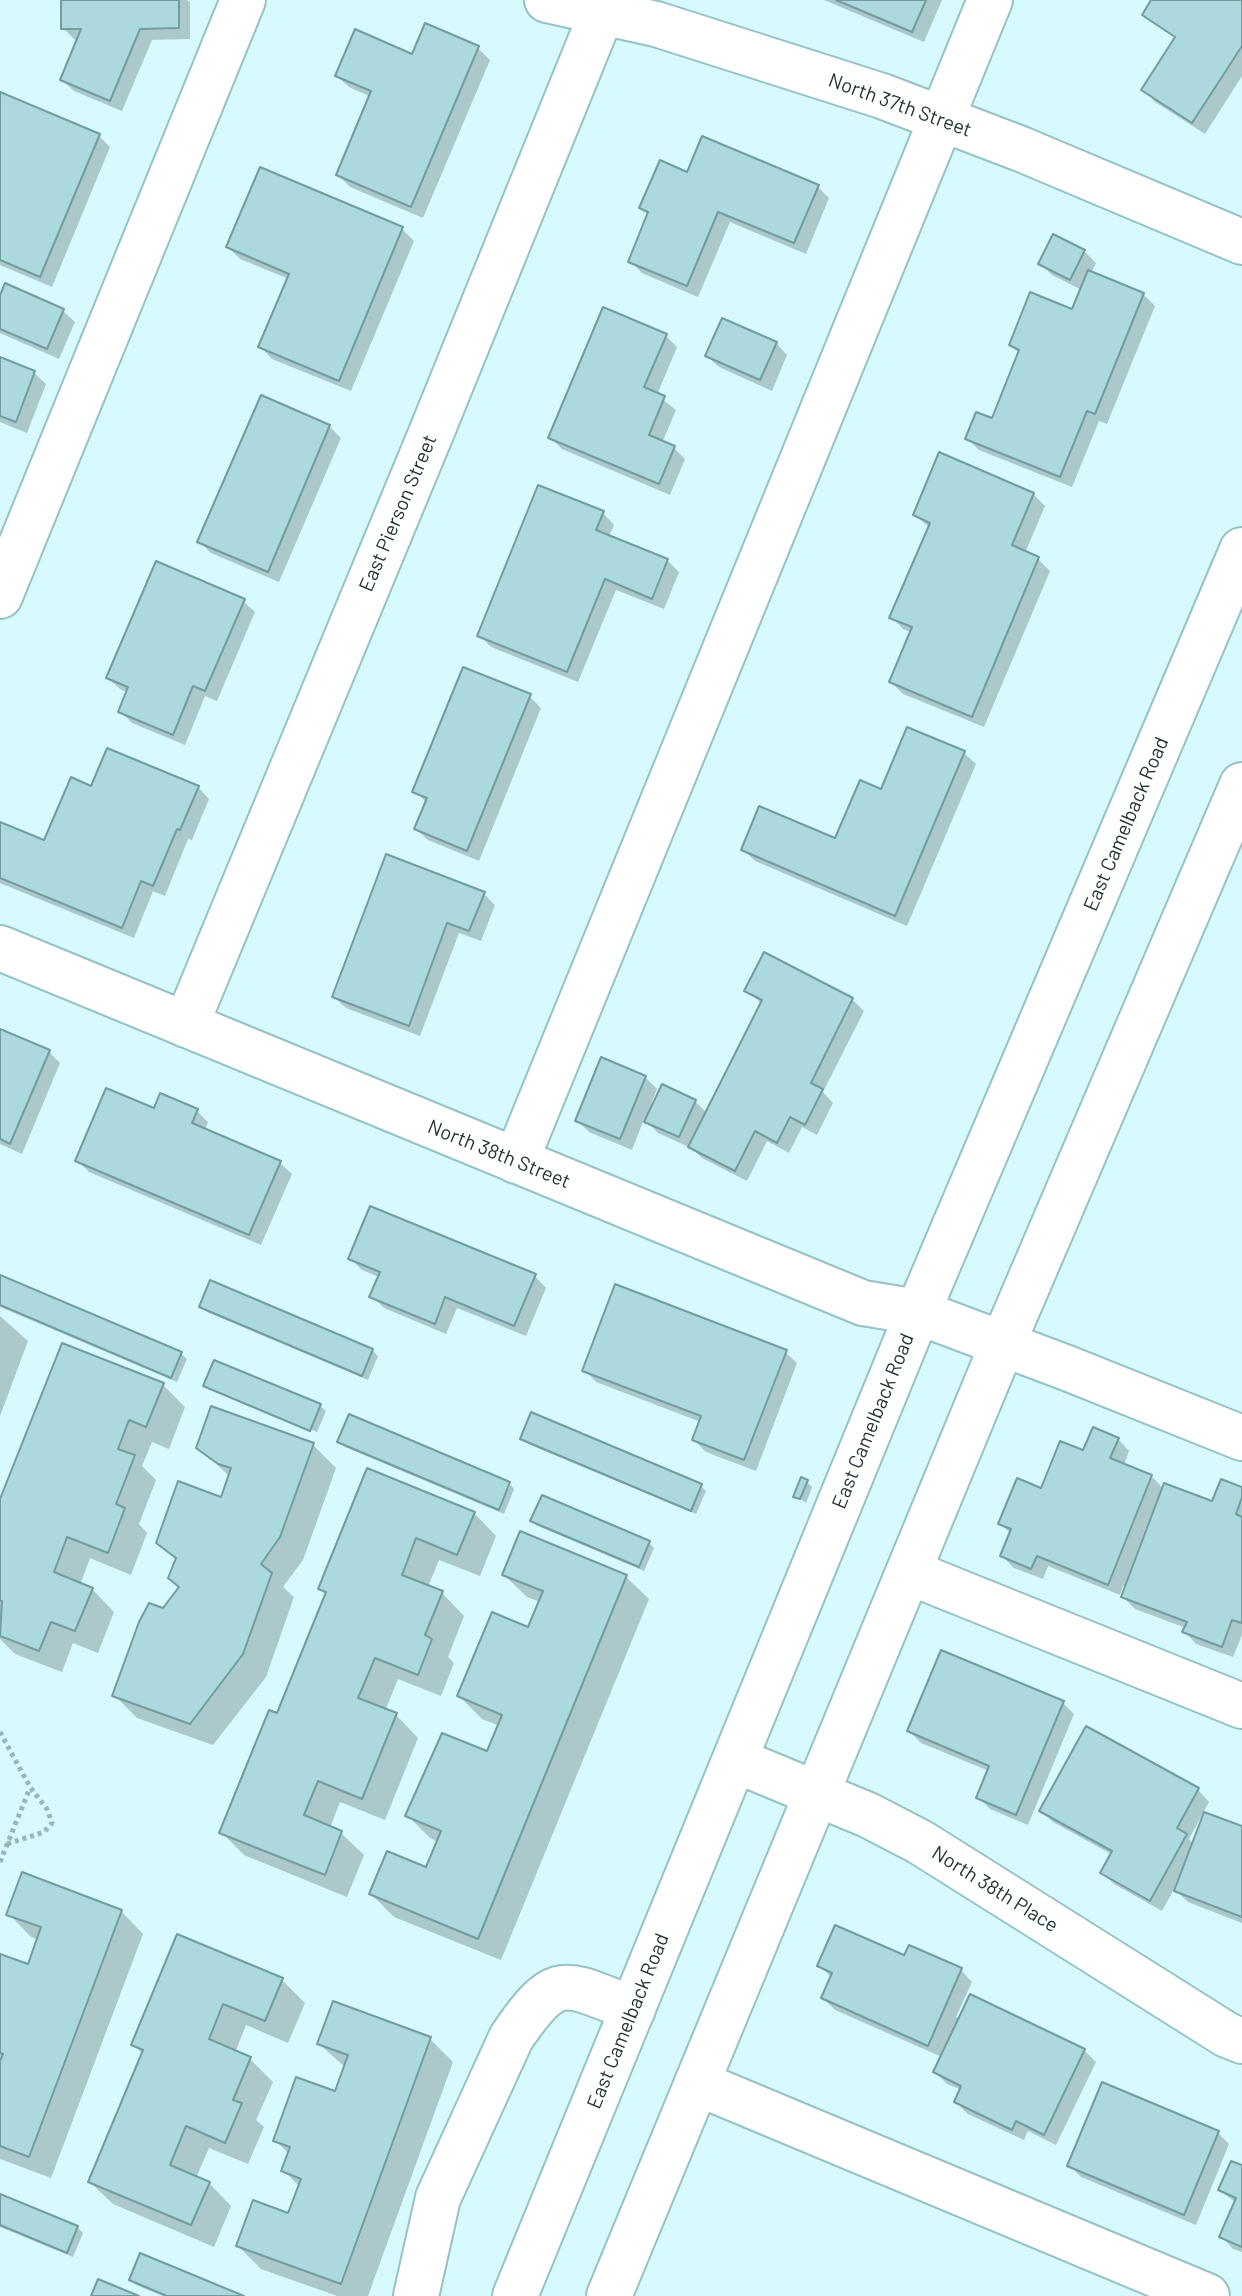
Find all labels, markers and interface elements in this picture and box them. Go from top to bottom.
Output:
street label: North 37th Street [825,68,975,142]
street label: East Pierson Street [354,431,442,595]
street label: East Camelback Road [1078,733,1174,915]
street label: North 38th Street [424,1115,574,1193]
street label: East Camelback Road [827,1330,919,1512]
street label: North 38th Place [927,1841,1063,1937]
street label: East Camelback Road [582,1930,674,2112]

